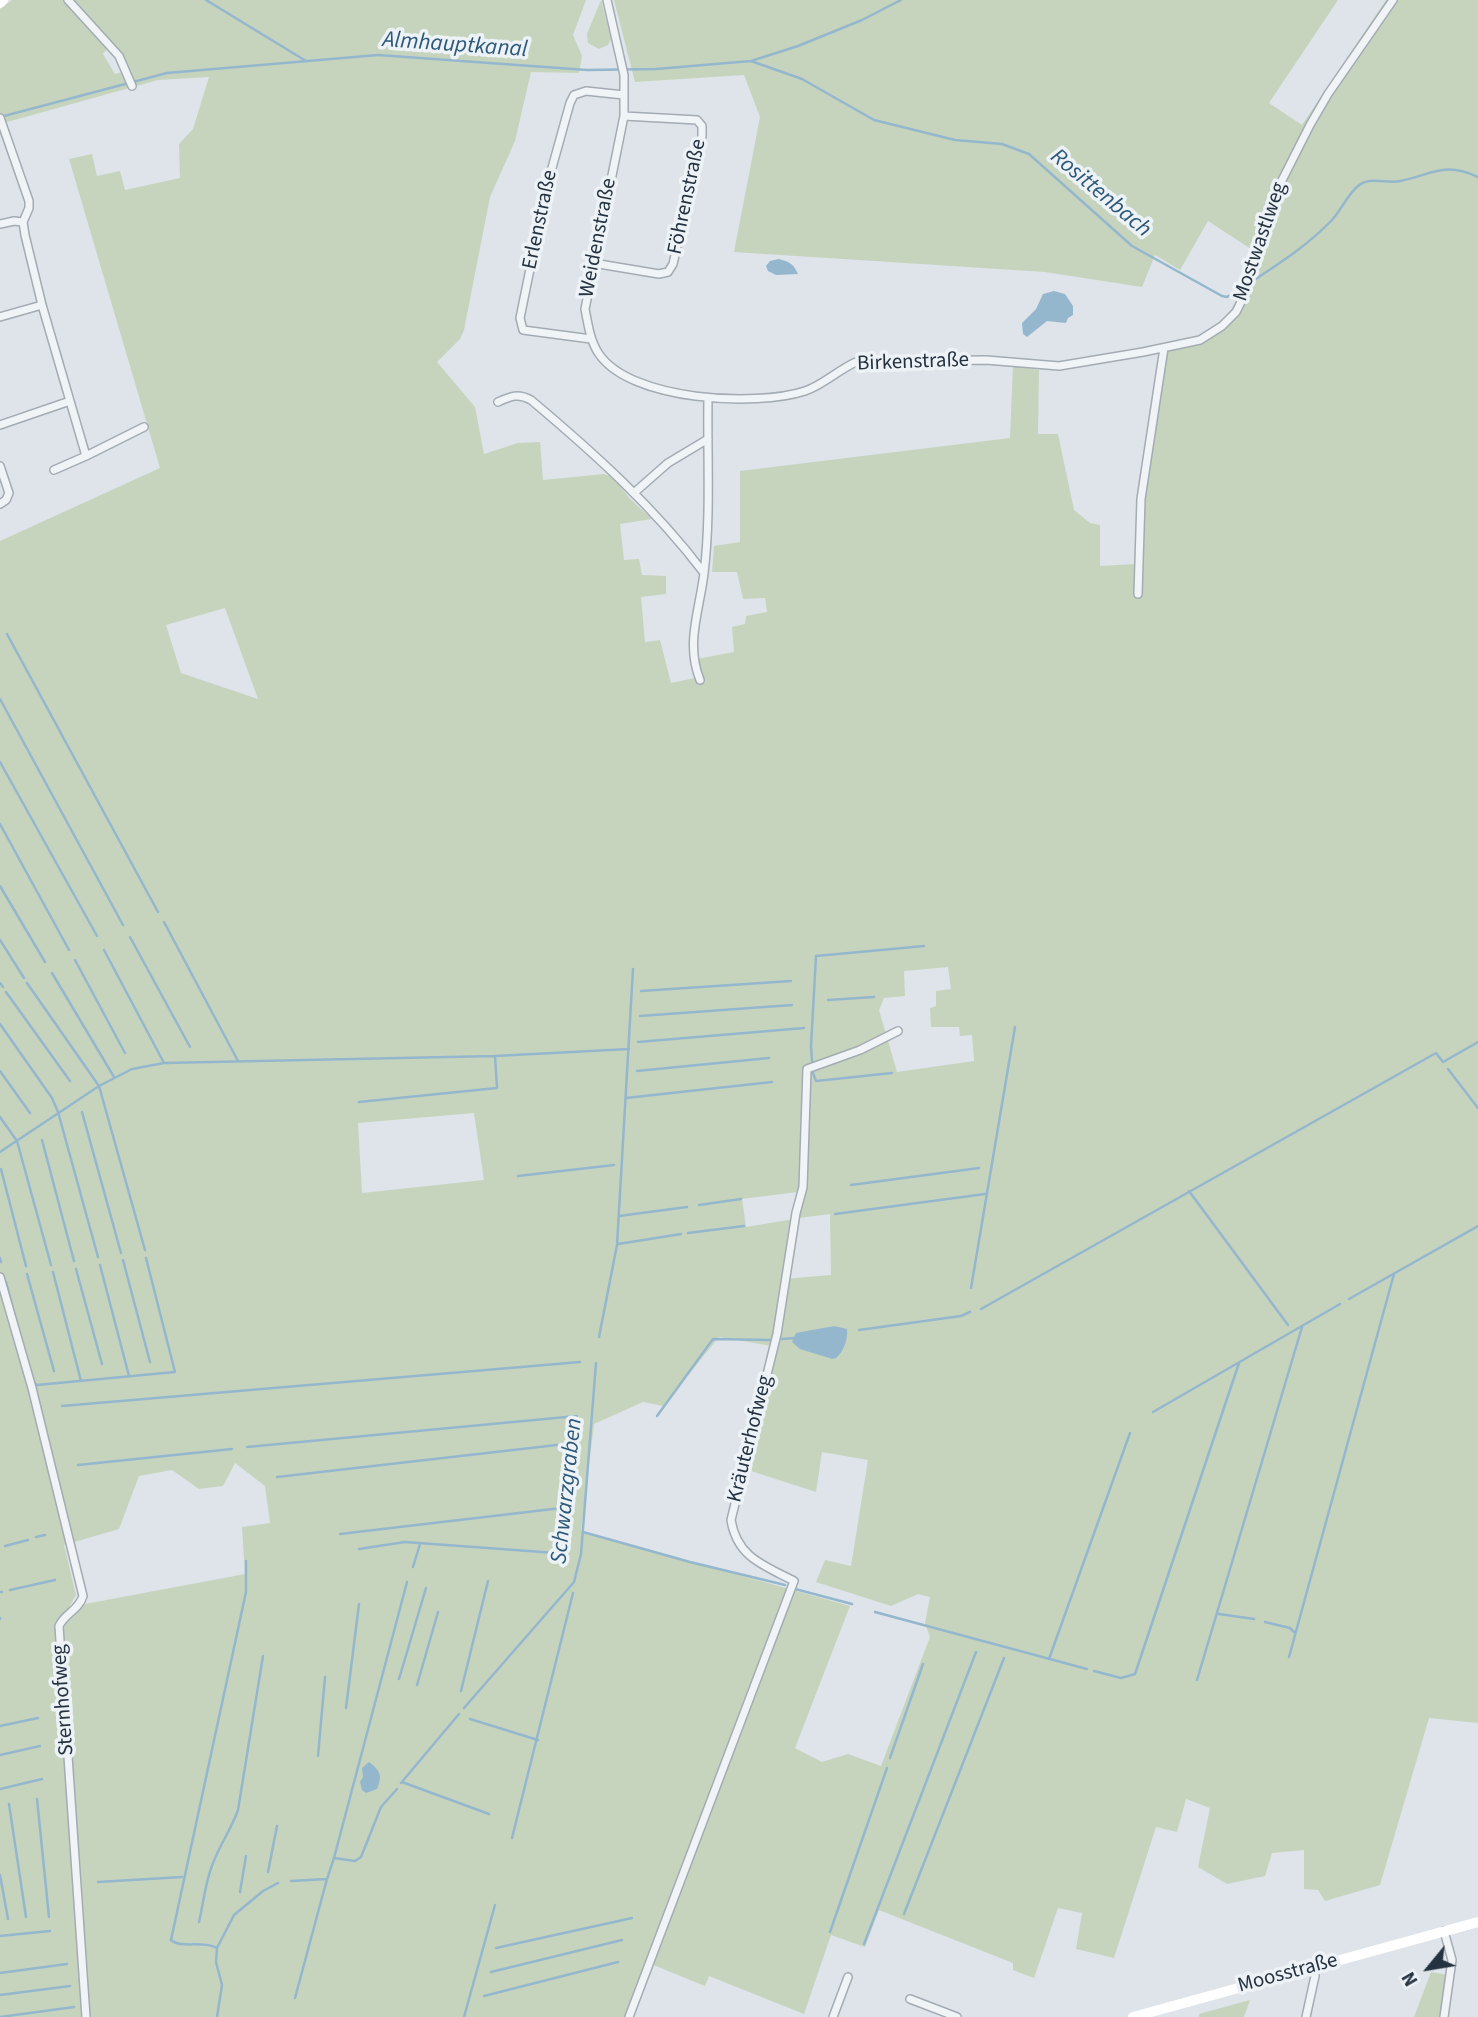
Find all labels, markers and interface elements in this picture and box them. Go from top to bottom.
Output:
water label: Almhauptkanal [382,27,528,65]
street label: Föhrenstraße [663,137,713,257]
water label: Rosittenbach [1044,144,1156,244]
street label: Erlenstraße [518,168,564,272]
street label: Weidenstraße [575,176,623,300]
street label: Mostwastlweg [1229,179,1293,305]
street label: Birkenstraße [857,348,969,378]
street label: Kräuterhofweg [723,1373,779,1505]
water label: Schwarzgraben [547,1417,589,1565]
street label: Sternhofweg [48,1644,80,1756]
north arrow [1394,1933,1464,2003]
street label: Moosstraße [1235,1949,1341,1999]
text: N [1396,1967,1425,1991]

